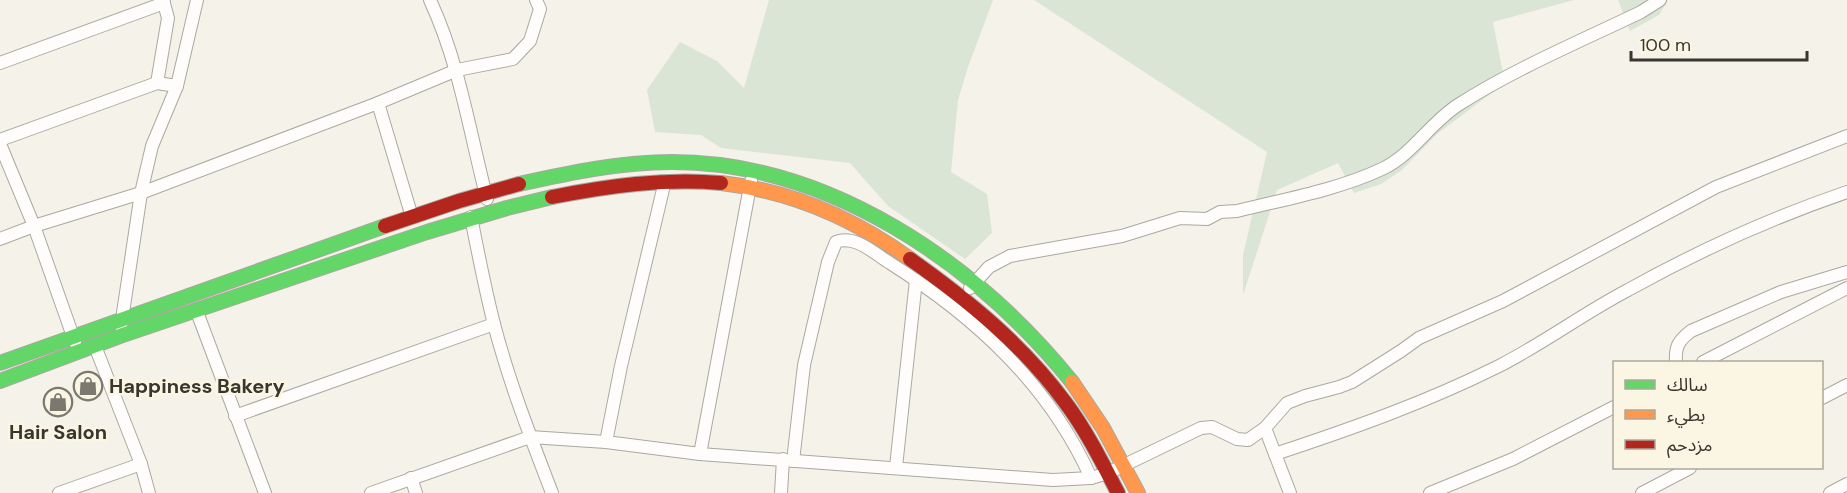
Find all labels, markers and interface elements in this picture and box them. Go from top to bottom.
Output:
scale bar [1631,24,1806,62]
text: 100 m [1640,33,1691,57]
legend [1613,361,1823,469]
shop icon: Happiness Bakery [72,370,104,402]
place label: Happiness Bakery [109,373,285,399]
text: سالك [1667,373,1708,397]
shop icon: Hair Salon [42,386,74,418]
text: بطيء [1667,403,1705,428]
place label: Hair Salon [9,419,107,445]
text: مزدحم [1667,433,1712,458]

